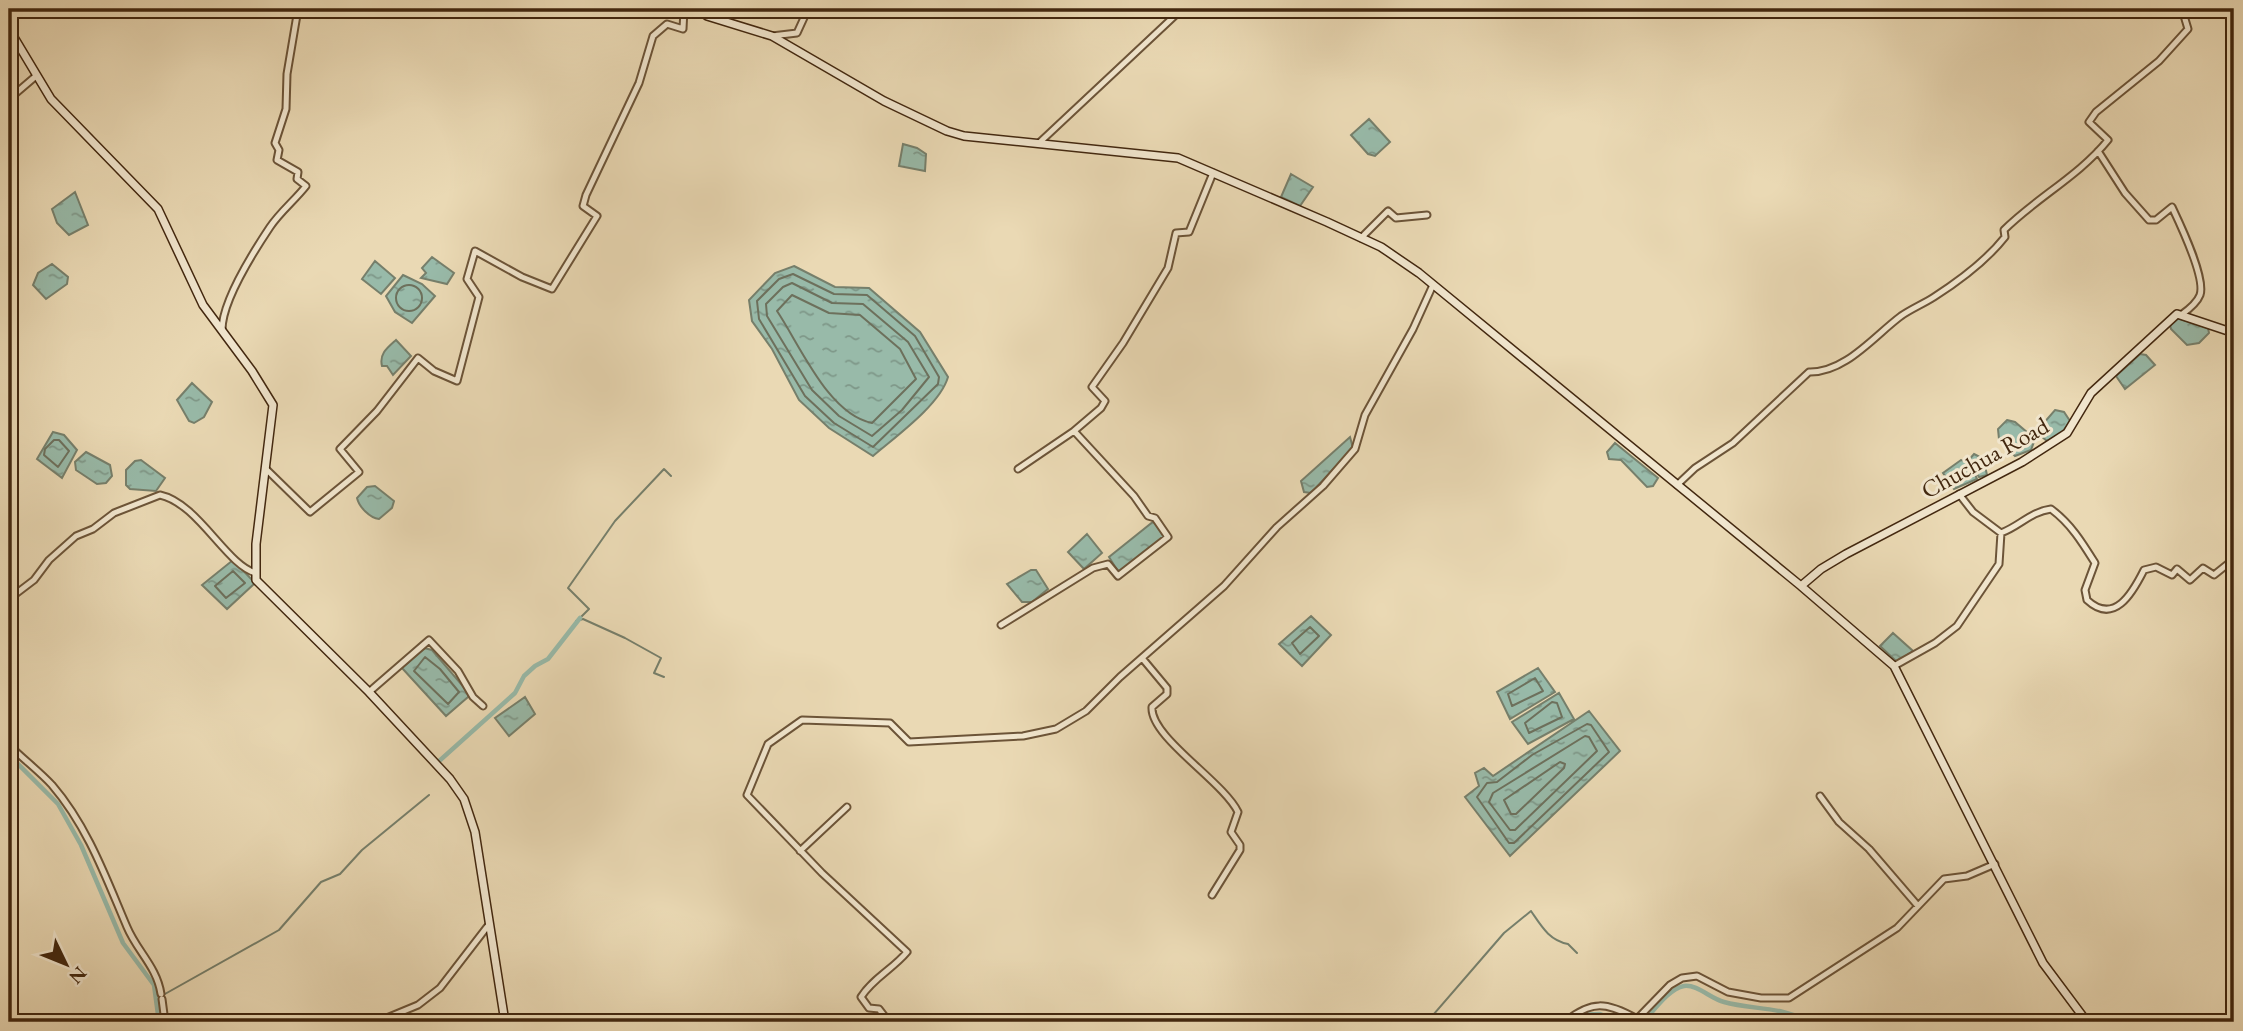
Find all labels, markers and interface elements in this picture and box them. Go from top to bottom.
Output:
street label: Chuchua Road [1915,409,2055,505]
north arrow [32,930,102,1000]
text: N [63,961,92,990]

